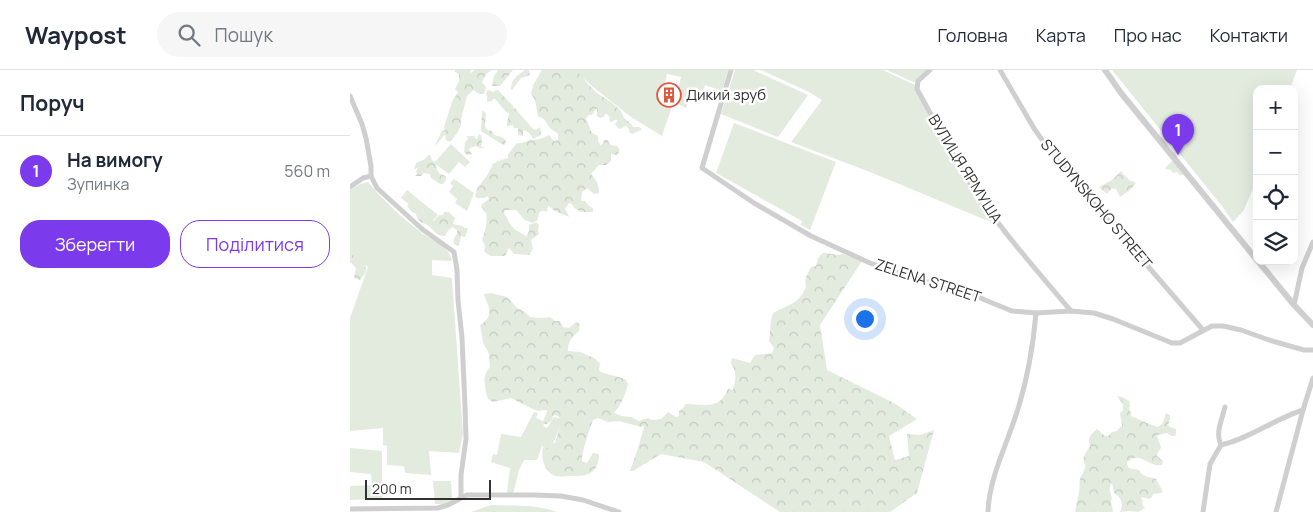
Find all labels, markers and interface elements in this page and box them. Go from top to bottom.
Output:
search box [157,12,507,57]
text: Waypost [25,18,127,51]
icon: search [175,21,203,49]
text: Пошук [215,22,273,48]
text: Головна [938,23,1008,47]
text: Карта [1036,23,1086,47]
text: Про нас [1114,23,1182,47]
text: Контакти [1210,23,1288,47]
building icon: Дикий зруб [656,82,682,108]
place label: Дикий зруб [686,84,766,105]
map controls [1253,85,1298,265]
button: + [1253,85,1298,130]
text: Поруч [20,89,85,117]
street label: ВУЛИЦЯ ЯРМУША [924,110,1008,228]
pin: 1 [1162,114,1194,155]
button: − [1253,130,1298,175]
street label: STUDYNSKOHO STREET [1036,134,1157,273]
text: На вимогу [67,147,163,173]
text: 1 [32,160,40,182]
text: 560 m [284,160,330,182]
text: Зупинка [67,173,129,195]
button: locate [1253,175,1298,220]
button: Зберегти [20,220,170,268]
button: Поділитися [180,220,330,268]
button: layers [1253,220,1298,265]
street label: ZELENA STREET [872,253,984,308]
your location [852,306,878,332]
scale bar [365,477,491,500]
text: 200 m [372,479,412,498]

